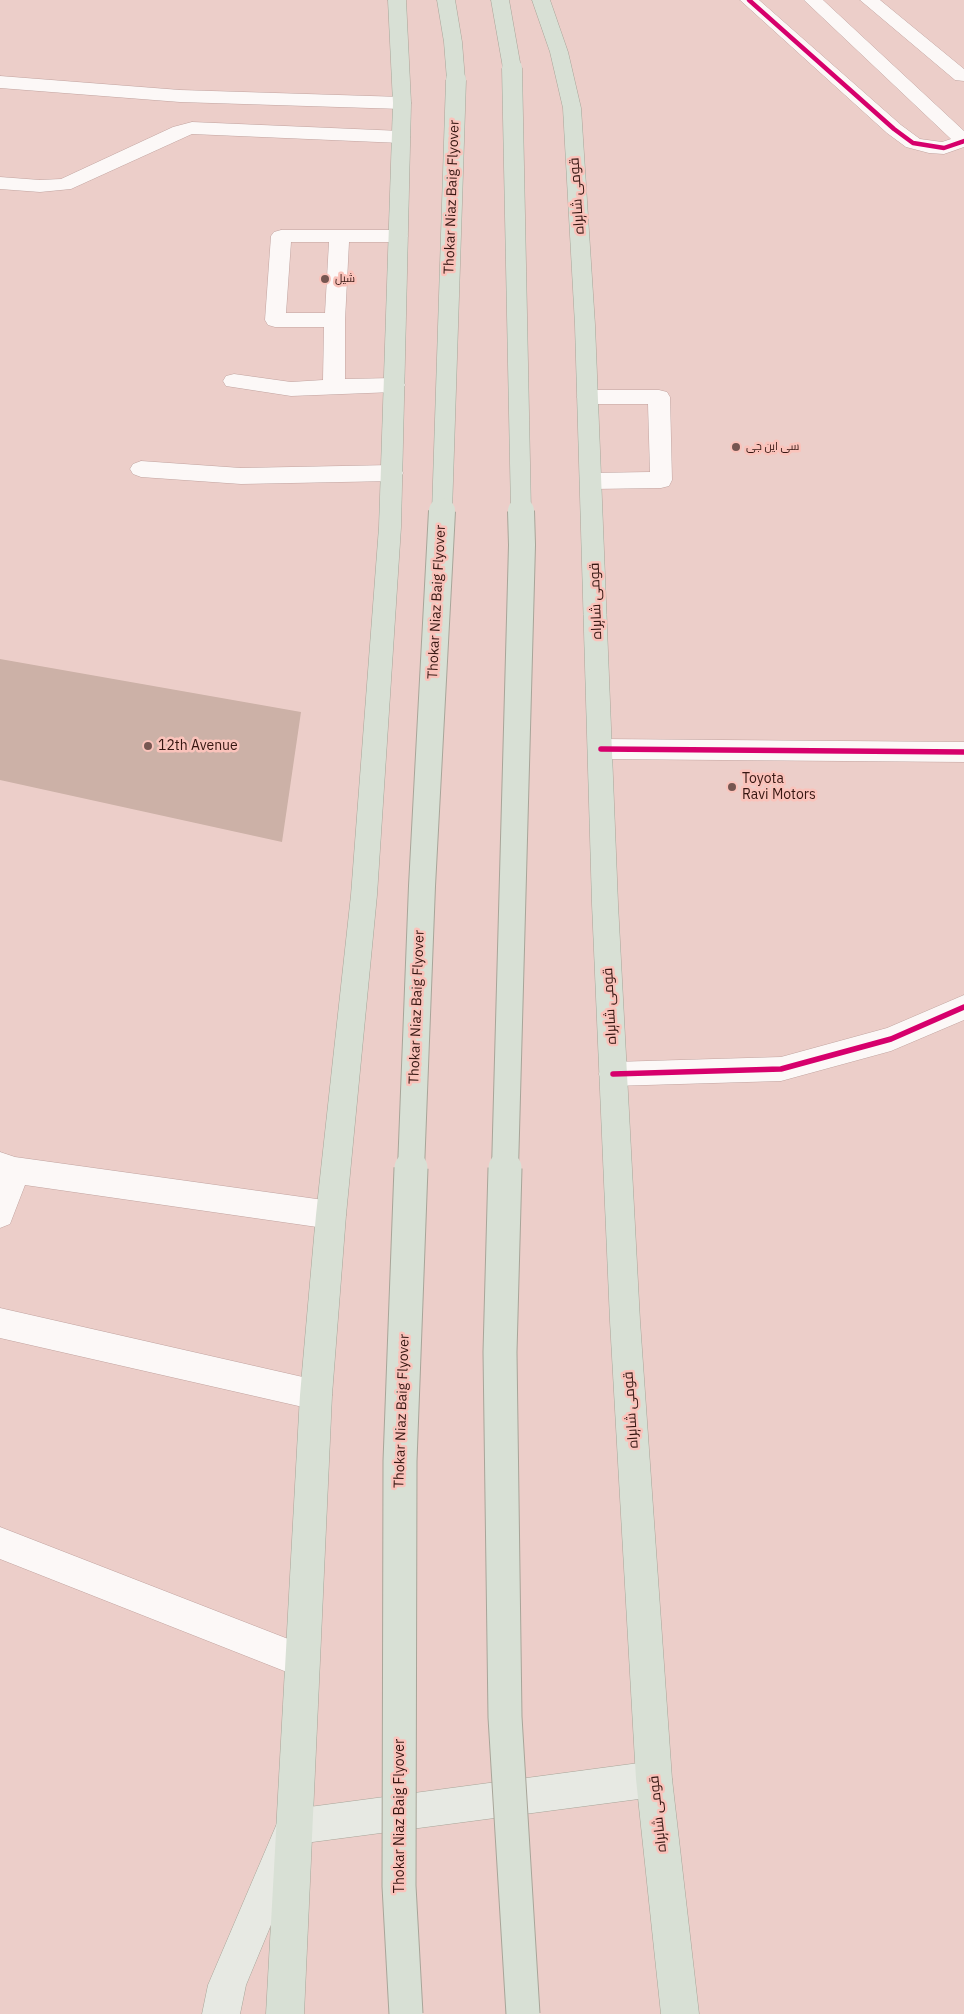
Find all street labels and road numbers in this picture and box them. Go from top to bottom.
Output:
street label: Thokar Niaz Baig Flyover [441,120,463,274]
street label: قومی شاہراہ [566,157,588,235]
street label: Thokar Niaz Baig Flyover [425,525,449,679]
street label: قومی شاہراہ [586,562,606,640]
street label: Thokar Niaz Baig Flyover [406,930,428,1084]
street label: قومی شاہراہ [600,967,620,1045]
street label: Thokar Niaz Baig Flyover [391,1334,413,1488]
street label: قومی شاہراہ [620,1371,642,1449]
street label: Thokar Niaz Baig Flyover [392,1739,408,1893]
street label: قومی شاہراہ [646,1775,670,1853]

